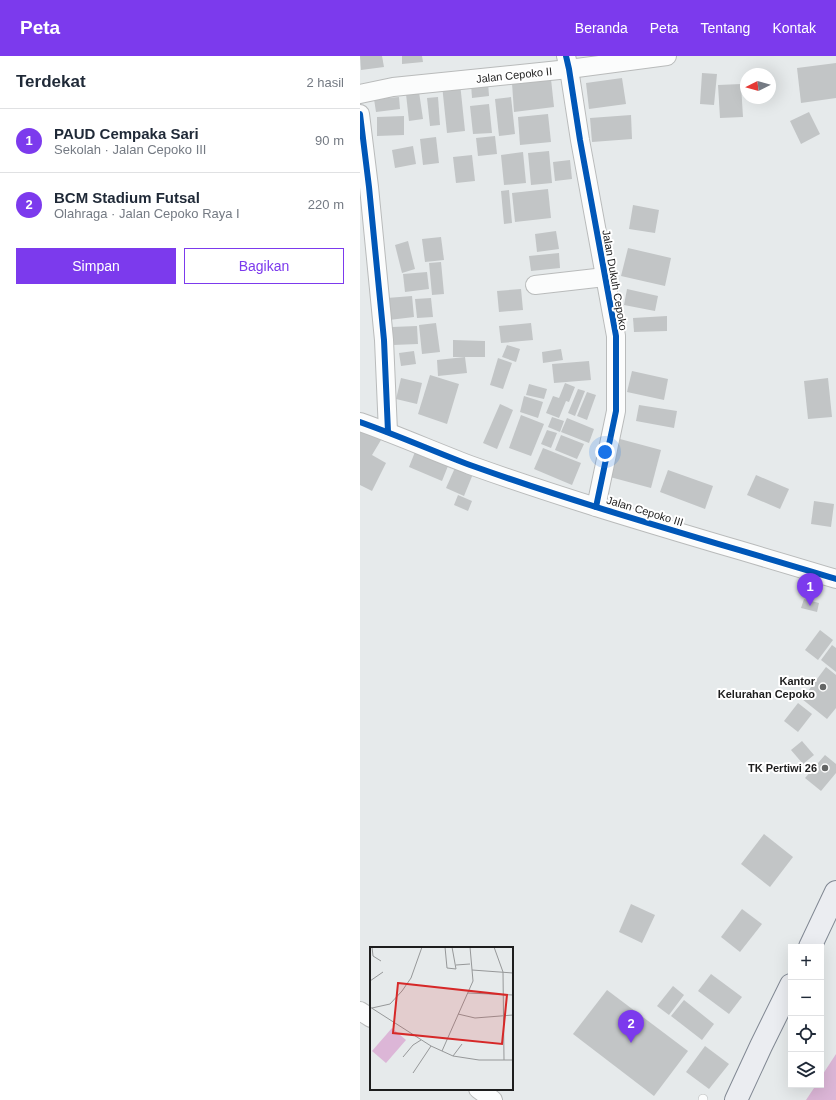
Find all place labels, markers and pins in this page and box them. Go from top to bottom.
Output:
pin: 1 [797,573,823,606]
place label: Kantor Kelurahan Cepoko [718,675,816,700]
marker: Kantor Kelurahan Cepoko [818,682,828,692]
place label: TK Pertiwi 26 [748,762,817,774]
marker: TK Pertiwi 26 [820,763,830,773]
pin: 2 [618,1010,644,1043]

